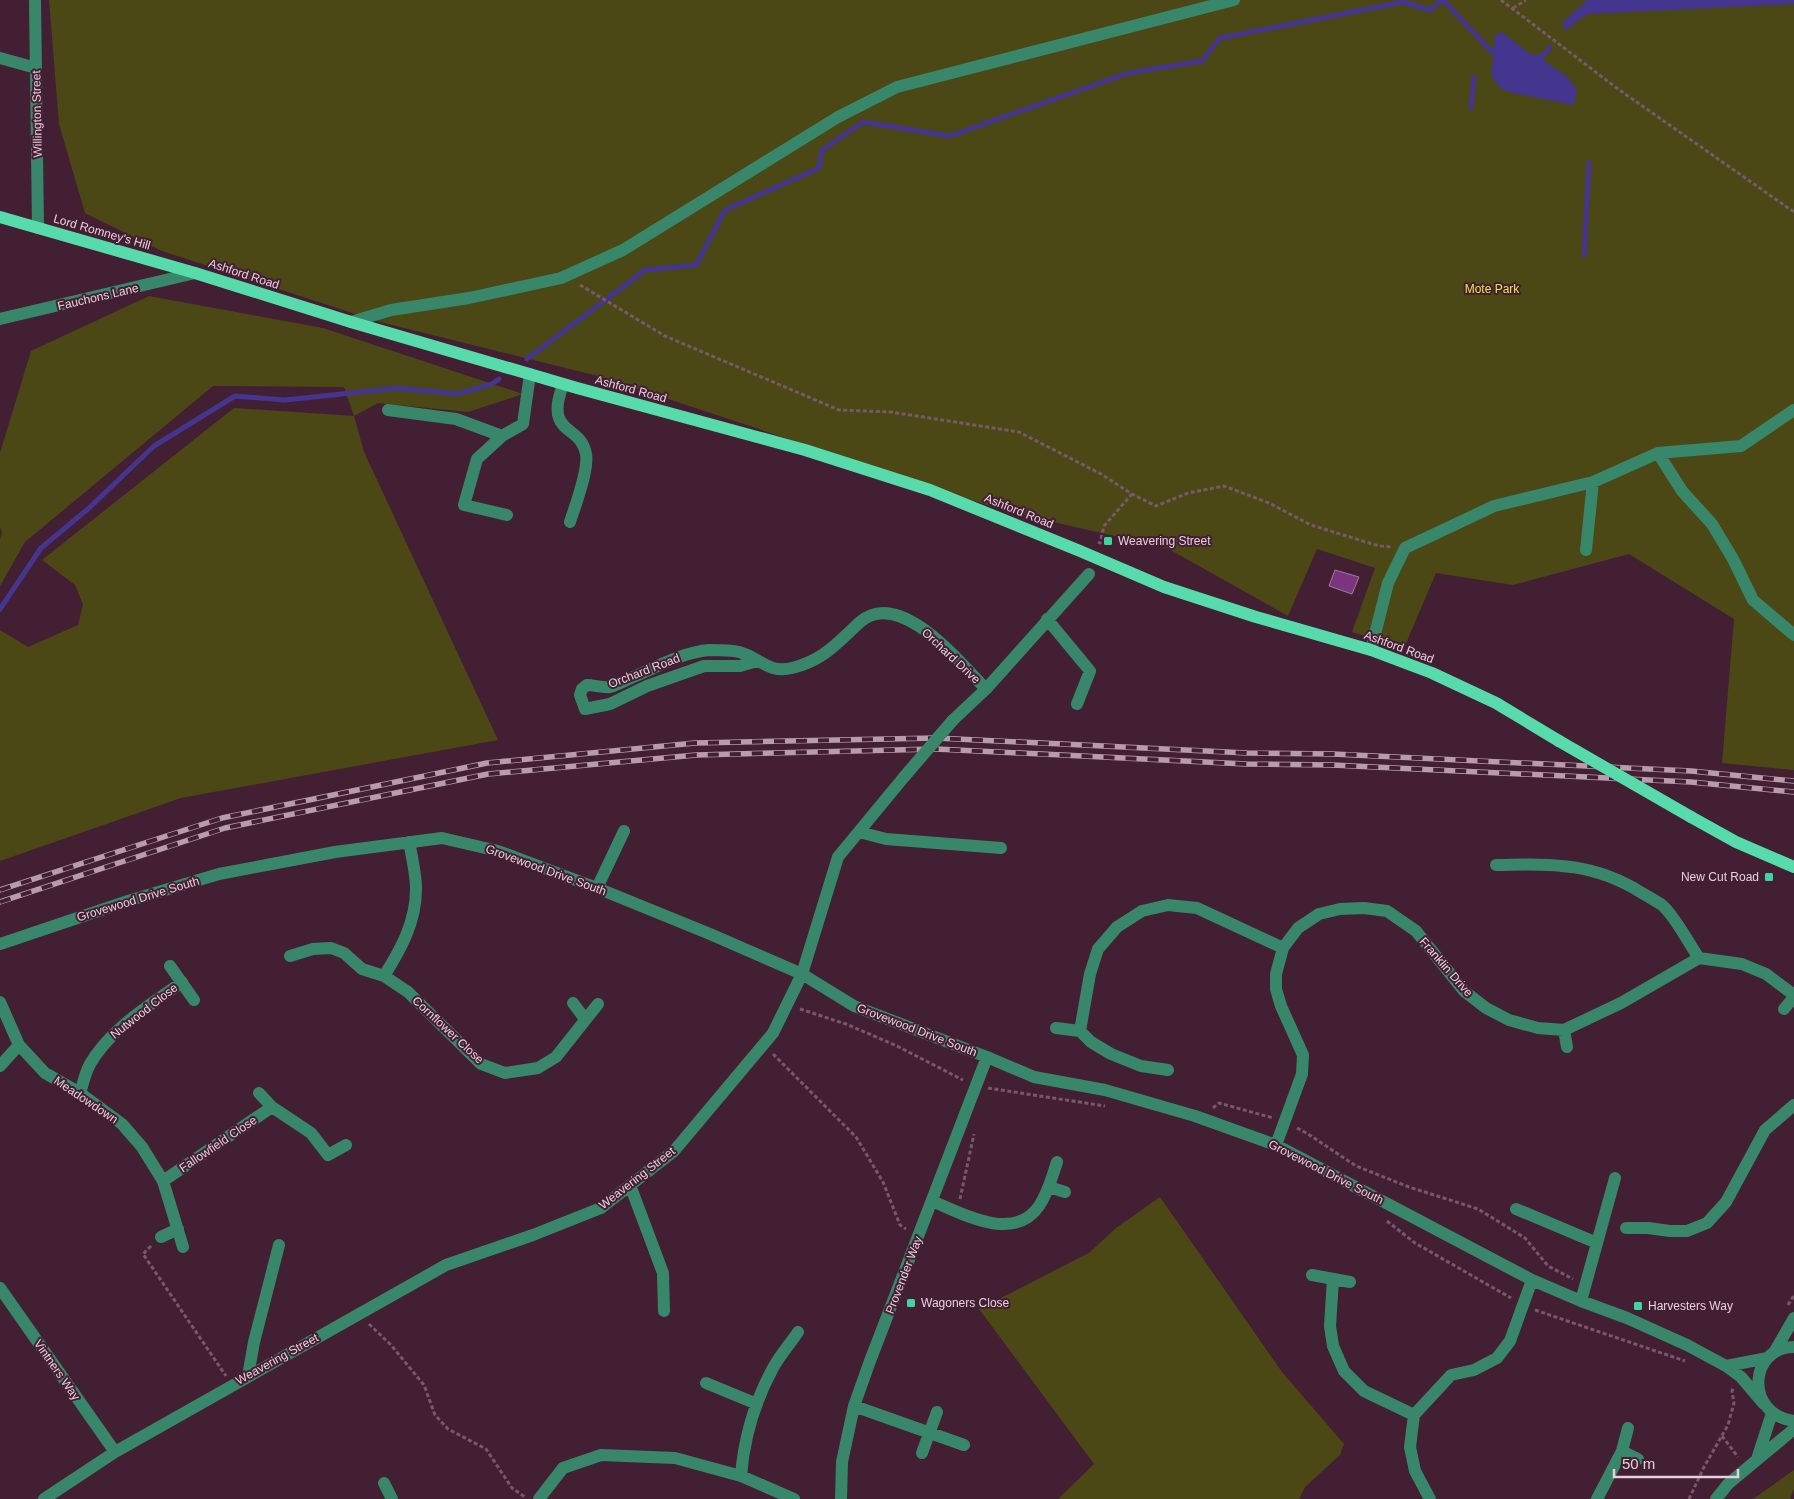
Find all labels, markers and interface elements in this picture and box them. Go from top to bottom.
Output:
street label: Willington Street [29,70,45,158]
street label: Lord Romney's Hill [52,211,152,253]
street label: Ashford Road [207,256,281,292]
street label: Fauchons Lane [56,281,140,313]
park label: Mote Park [1465,282,1520,296]
street label: Ashford Road [594,373,668,405]
street label: Ashford Road [982,491,1056,531]
place label: Weavering Street [1118,534,1211,548]
marker: Weavering Street [1102,535,1114,547]
street label: Orchard Drive [919,625,983,687]
street label: Ashford Road [1362,628,1436,666]
street label: Orchard Road [606,651,682,691]
street label: Grovewood Drive South [484,842,608,898]
place label: New Cut Road [1681,870,1759,884]
marker: New Cut Road [1763,871,1775,883]
street label: Grovewood Drive South [75,874,201,924]
street label: Franklin Drive [1416,934,1476,1000]
street label: Nutwood Close [108,980,181,1042]
street label: Cornflower Close [410,993,487,1067]
street label: Grovewood Drive South [855,1001,979,1059]
street label: Meadowdown [51,1073,121,1127]
street label: Fallowfield Close [176,1113,260,1175]
street label: Grovewood Drive South [1266,1137,1386,1207]
street label: Weavering Street [596,1144,678,1212]
street label: Provender Way [883,1234,925,1316]
place label: Wagoners Close [921,1296,1010,1310]
marker: Wagoners Close [905,1297,917,1309]
place label: Harvesters Way [1648,1299,1733,1313]
marker: Harvesters Way [1632,1300,1644,1312]
street label: Weavering Street [233,1330,321,1388]
street label: Vintners Way [31,1337,83,1403]
scale bar [1614,1446,1738,1478]
text: 50 m [1622,1455,1655,1472]

